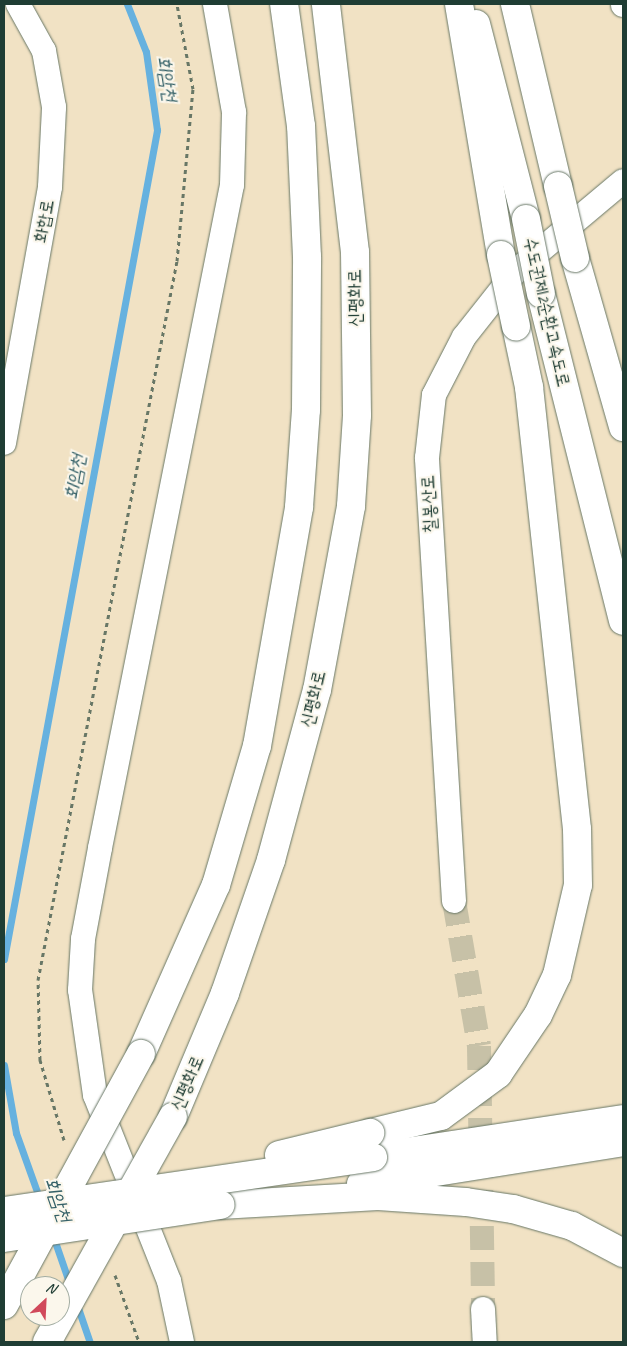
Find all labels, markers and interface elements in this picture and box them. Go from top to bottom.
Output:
water label: 회암천 [151,55,181,103]
street label: 화합로 [30,198,58,244]
street label: 수도권제2순환고속도로 [519,235,575,389]
street label: 신평화로 [344,269,366,327]
water label: 회암천 [61,452,91,502]
street label: 칠봉산로 [417,475,441,533]
street label: 신평화로 [296,668,330,730]
street label: 신평화로 [166,1052,208,1114]
water label: 회암천 [39,1175,75,1225]
north arrow [20,1276,70,1326]
text: N [44,1278,59,1297]

